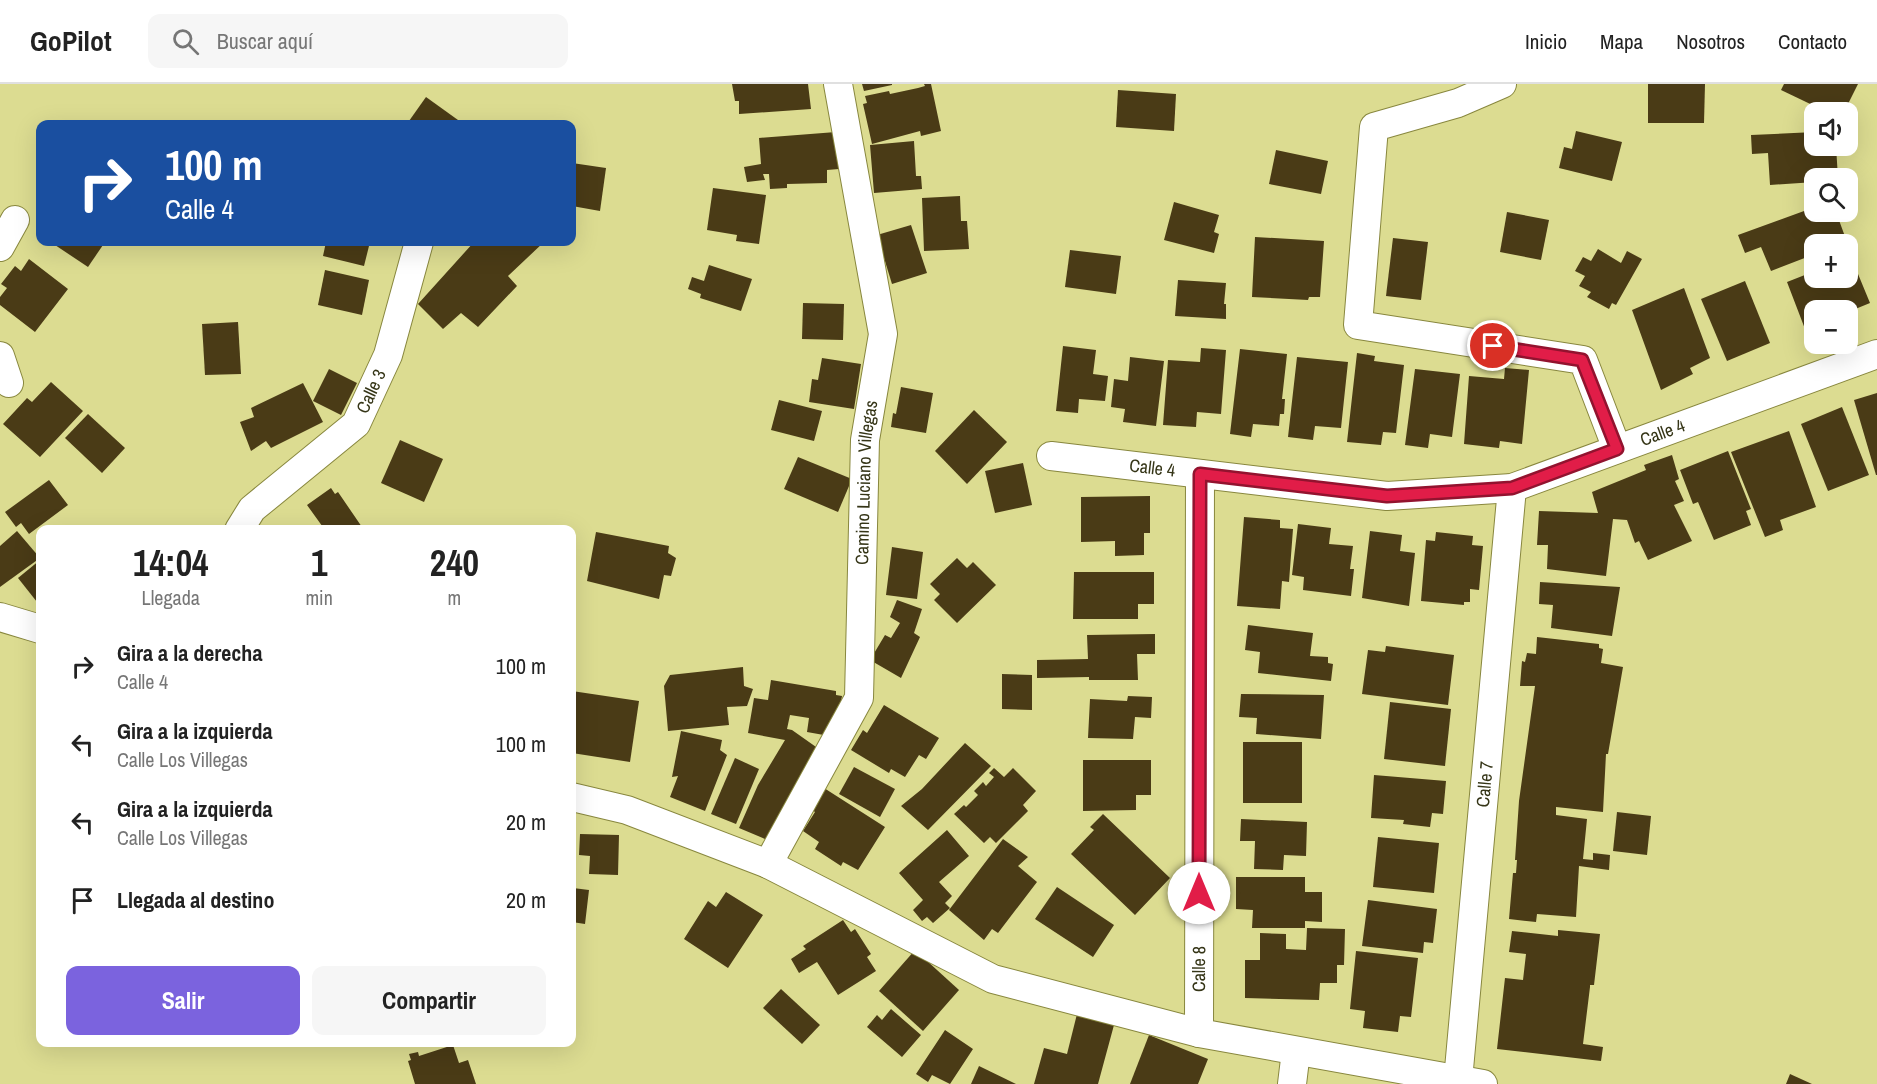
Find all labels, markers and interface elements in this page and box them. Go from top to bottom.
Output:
search box [148,14,568,68]
text: GoPilot [30,22,112,60]
icon: search [169,25,202,58]
text: Buscar aquí [217,26,313,56]
text: Inicio [1525,27,1567,56]
text: Mapa [1600,27,1643,56]
text: Nosotros [1676,27,1745,56]
text: Contacto [1778,27,1847,56]
map controls [1804,102,1858,354]
button: sound [1804,102,1858,156]
text: 100 m [165,137,263,193]
icon: right [66,144,144,222]
button: search [1804,168,1858,222]
text: Calle 4 [165,191,234,227]
button: + [1804,234,1858,288]
button: − [1804,300,1858,354]
pin [1467,320,1518,371]
icon: arrive [1476,329,1509,362]
street label: Calle 3 [350,365,392,417]
street label: Camino Luciano Villegas [849,398,884,565]
street label: Calle 4 [1636,413,1688,452]
street label: Calle 4 [1128,452,1177,483]
text: 14:04 [133,539,208,587]
text: 1 [311,539,327,587]
text: 240 [430,539,479,587]
text: Llegada [142,584,200,611]
text: min [305,584,333,611]
text: m [448,584,461,611]
text: Gira a la derecha [117,638,262,668]
icon: right [66,650,99,683]
text: 100 m [496,651,546,681]
text: Calle 4 [117,668,168,695]
text: Gira a la izquierda [117,716,272,746]
icon: left [66,728,99,761]
text: 100 m [496,729,546,759]
text: Calle Los Villegas [117,746,248,773]
street label: Calle 7 [1470,760,1499,808]
text: Gira a la izquierda [117,794,272,824]
icon: left [66,806,99,839]
text: 20 m [506,807,546,837]
text: Calle Los Villegas [117,824,248,851]
position arrow [1167,861,1231,925]
icon: arrive [66,884,99,917]
text: Llegada al destino [117,885,274,915]
text: 20 m [506,885,546,915]
street label: Calle 8 [1186,946,1211,992]
button: Salir [66,966,300,1035]
button: Compartir [312,966,546,1035]

